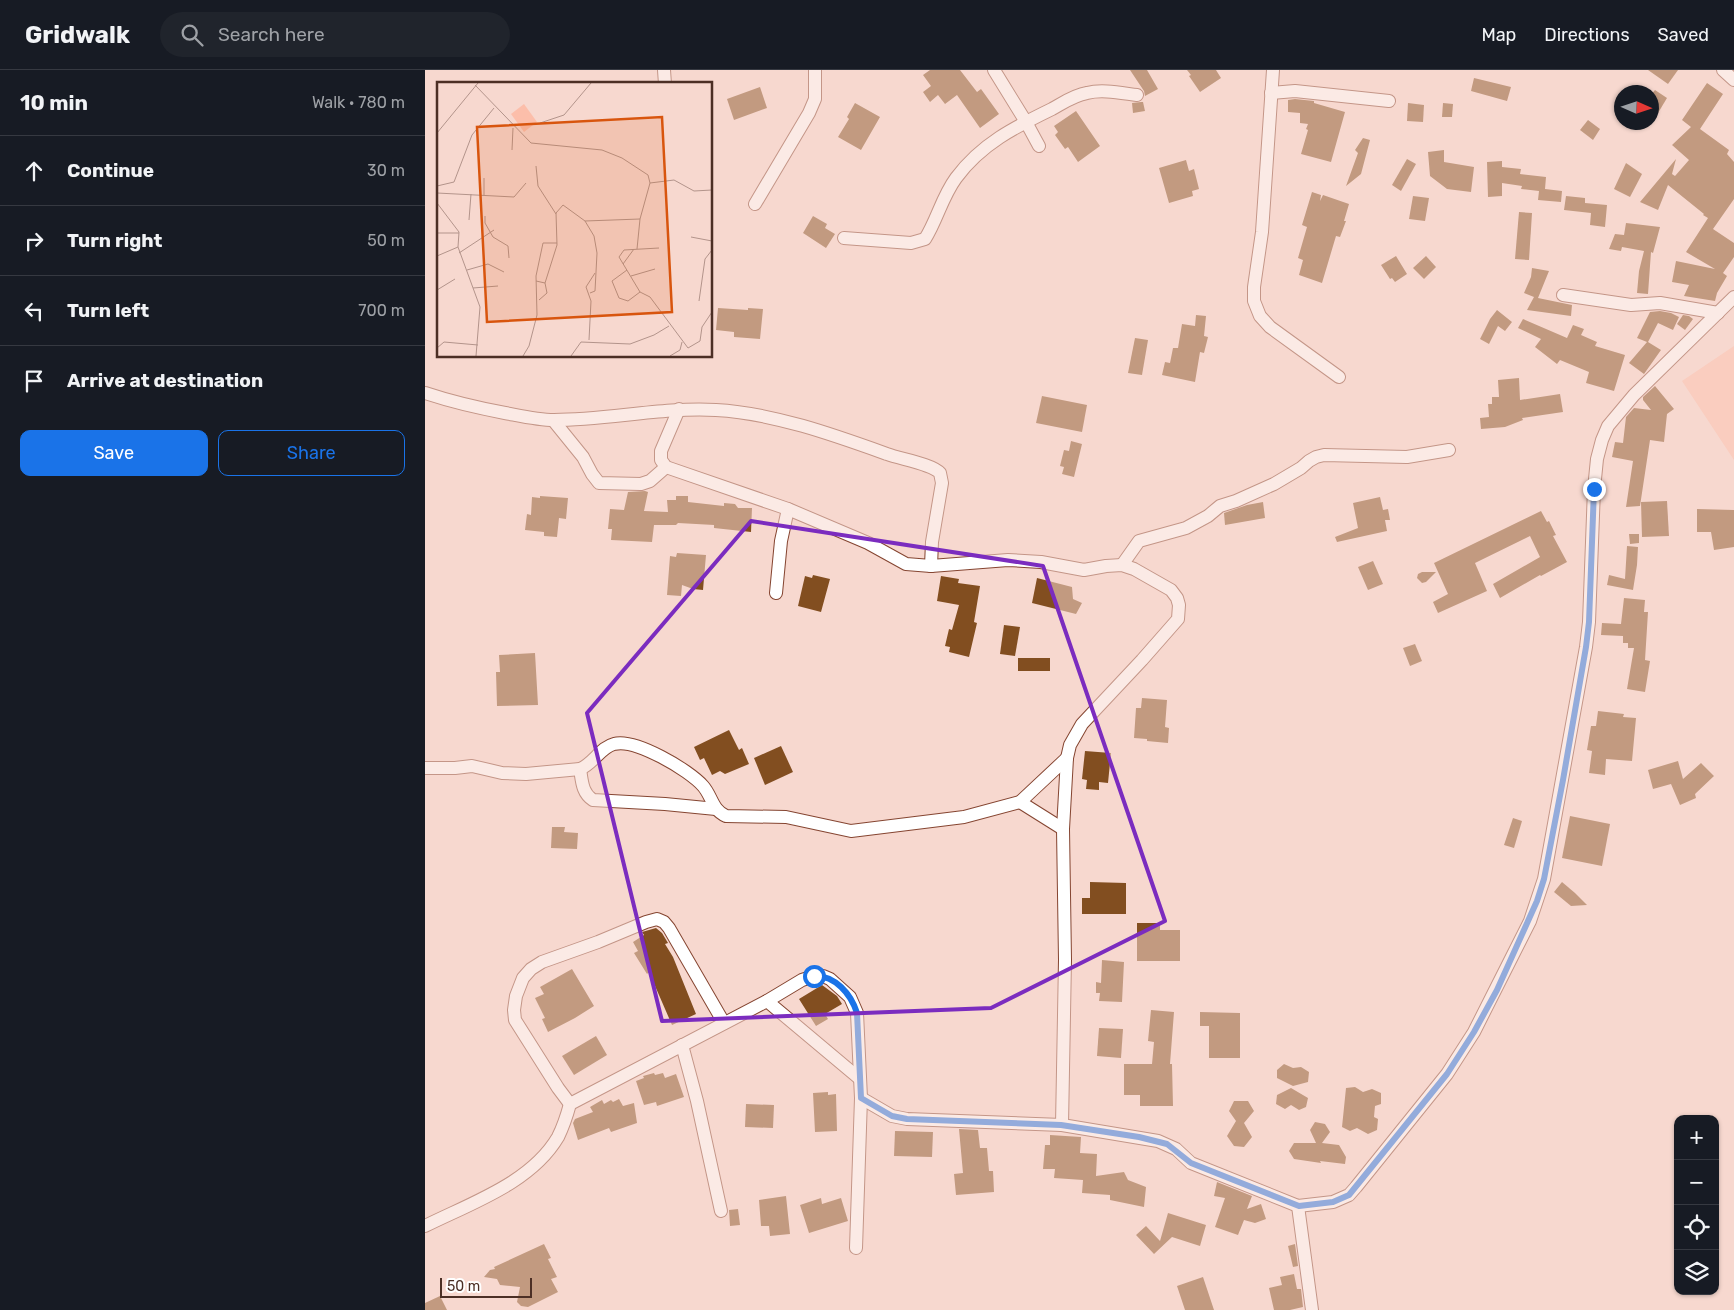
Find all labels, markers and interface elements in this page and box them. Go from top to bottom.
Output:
search box [160,12,510,57]
text: Gridwalk [25,21,130,49]
icon: search [178,21,206,49]
text: Search here [218,23,325,46]
text: Map [1481,24,1516,46]
text: Directions [1544,24,1630,46]
text: Saved [1658,24,1709,46]
inset map [437,82,713,358]
north arrow [1614,85,1659,130]
text: 10 min [20,90,88,115]
text: Walk · 780 m [312,93,405,112]
icon: ahead [20,157,48,185]
text: Continue [67,159,154,182]
text: 30 m [367,161,405,180]
icon: right [20,227,48,255]
text: Turn right [67,229,162,252]
text: 50 m [367,231,405,250]
icon: left [20,297,48,325]
text: Turn left [67,299,149,322]
text: 700 m [358,301,405,320]
icon: arrive [20,367,48,395]
text: Arrive at destination [67,369,263,392]
button: Save [20,430,208,476]
button: Share [218,430,405,476]
route end [1583,478,1606,501]
route start [803,965,826,988]
map controls [1674,1115,1719,1295]
button: + [1674,1115,1719,1160]
button: − [1674,1160,1719,1205]
button: locate [1674,1205,1719,1250]
button: layers [1674,1250,1719,1295]
scale bar [440,1275,533,1298]
text: 50 m [447,1278,480,1295]

